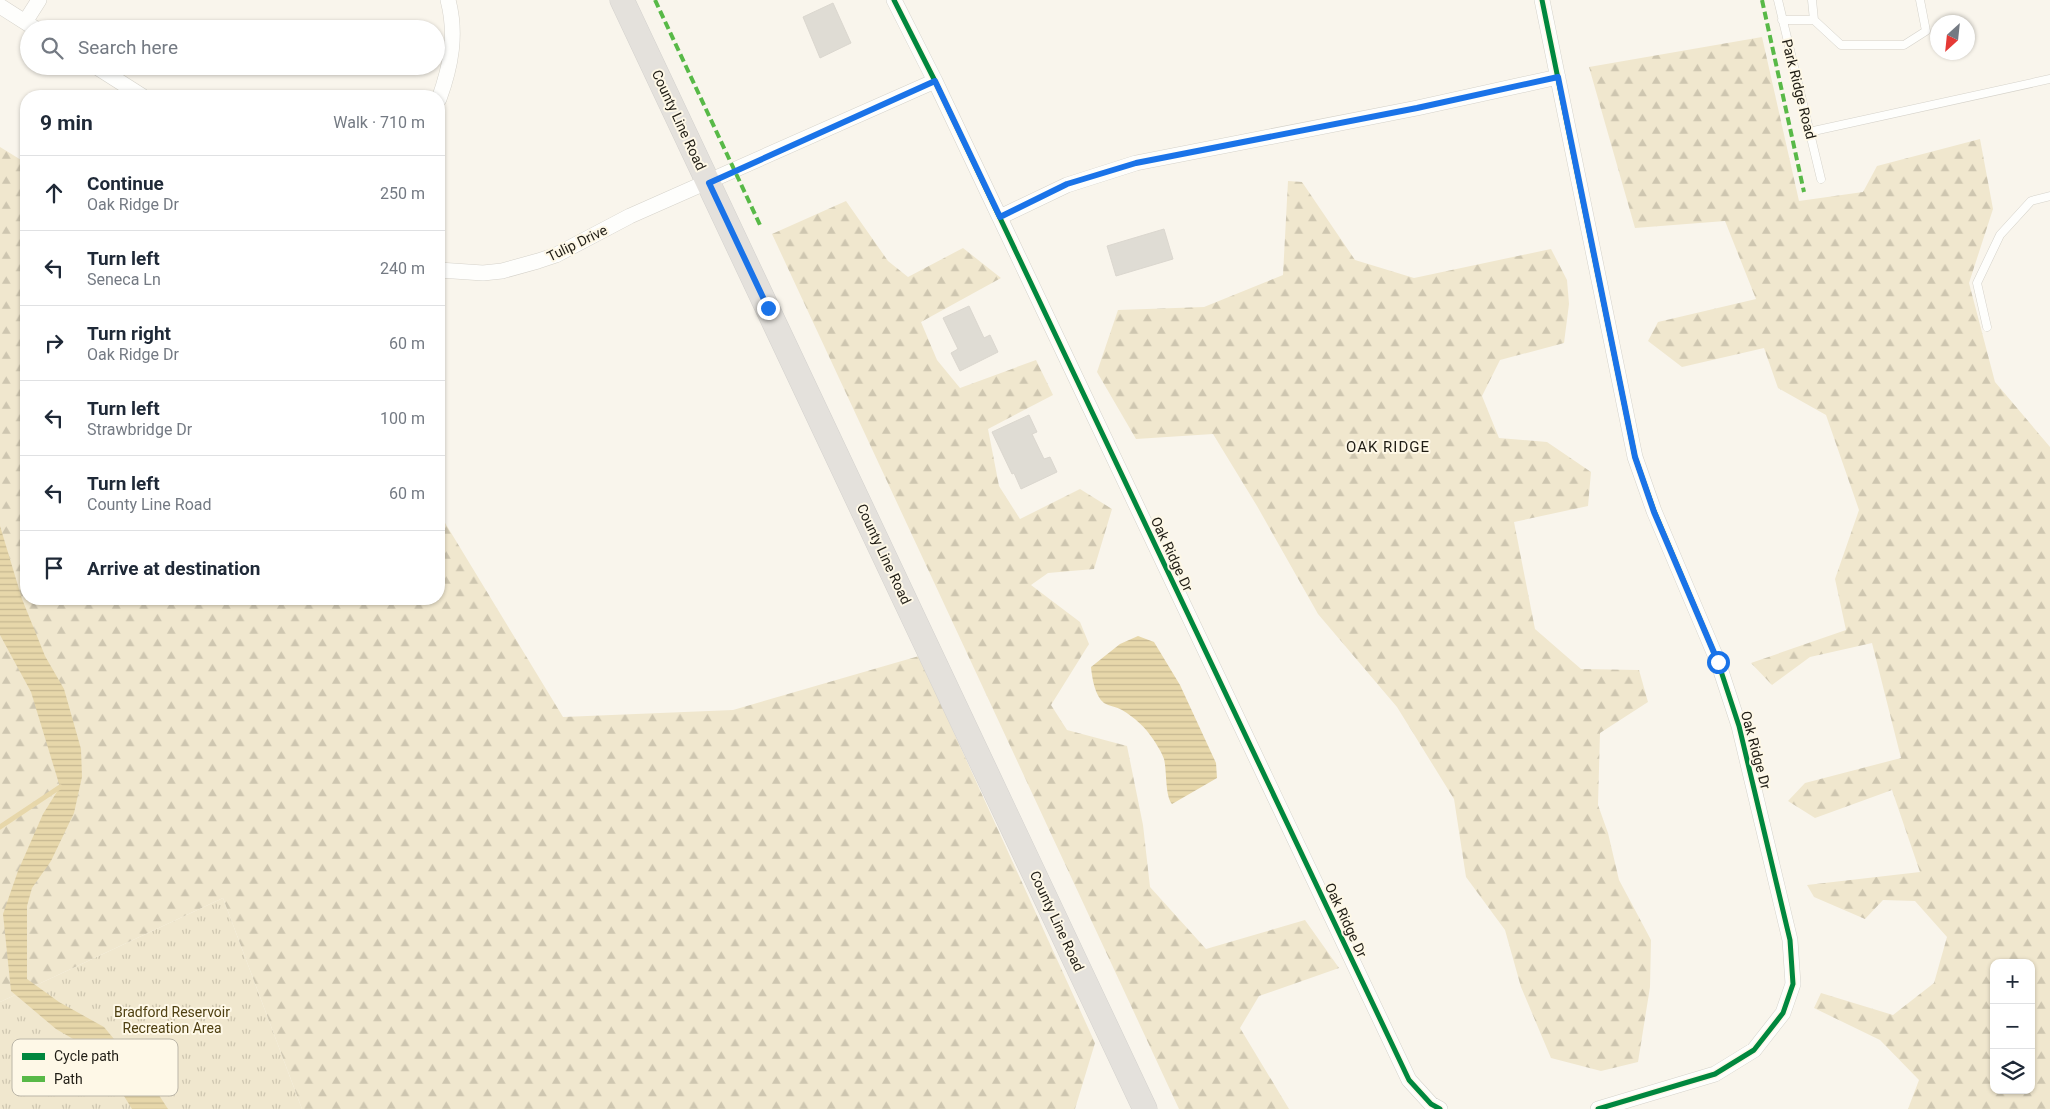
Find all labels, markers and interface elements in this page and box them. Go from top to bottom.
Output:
north arrow [1930,15,1975,60]
search box [20,20,445,75]
icon: search [38,34,66,62]
text: Search here [78,36,178,59]
street label: Park Ridge Road [1779,37,1819,141]
street label: County Line Road [649,67,709,173]
text: 9 min [40,111,93,135]
text: Walk · 710 m [333,113,425,132]
text: Continue [87,172,164,195]
icon: ahead [40,179,68,207]
text: 250 m [380,184,425,203]
text: Oak Ridge Dr [87,195,179,214]
street label: Tulip Drive [544,222,610,264]
text: Turn left [87,247,160,270]
icon: left [40,254,68,282]
text: 240 m [380,259,425,278]
text: Seneca Ln [87,270,161,289]
route end [757,297,780,320]
text: Turn right [87,322,171,345]
icon: right [40,329,68,357]
text: 60 m [389,334,425,353]
text: Oak Ridge Dr [87,345,179,364]
text: Turn left [87,397,160,420]
icon: left [40,404,68,432]
text: 100 m [380,409,425,428]
text: Strawbridge Dr [87,420,192,439]
district label: OAK RIDGE [1346,438,1430,456]
text: Turn left [87,472,160,495]
icon: left [40,479,68,507]
text: 60 m [389,484,425,503]
text: County Line Road [87,495,211,514]
street label: County Line Road [854,501,914,607]
street label: Oak Ridge Dr [1148,514,1196,594]
icon: arrive [40,554,68,582]
text: Arrive at destination [87,557,260,580]
route start [1707,651,1730,674]
street label: Oak Ridge Dr [1738,709,1774,791]
street label: County Line Road [1027,868,1087,974]
street label: Oak Ridge Dr [1322,880,1370,960]
map controls [1990,959,2035,1094]
button: + [1990,959,2035,1004]
park label: Bradford Reservoir Recreation Area [114,1004,230,1036]
button: − [1990,1004,2035,1049]
legend [12,1039,178,1096]
text: Cycle path [54,1048,119,1064]
button: layers [1990,1049,2035,1094]
text: Path [54,1071,83,1087]

